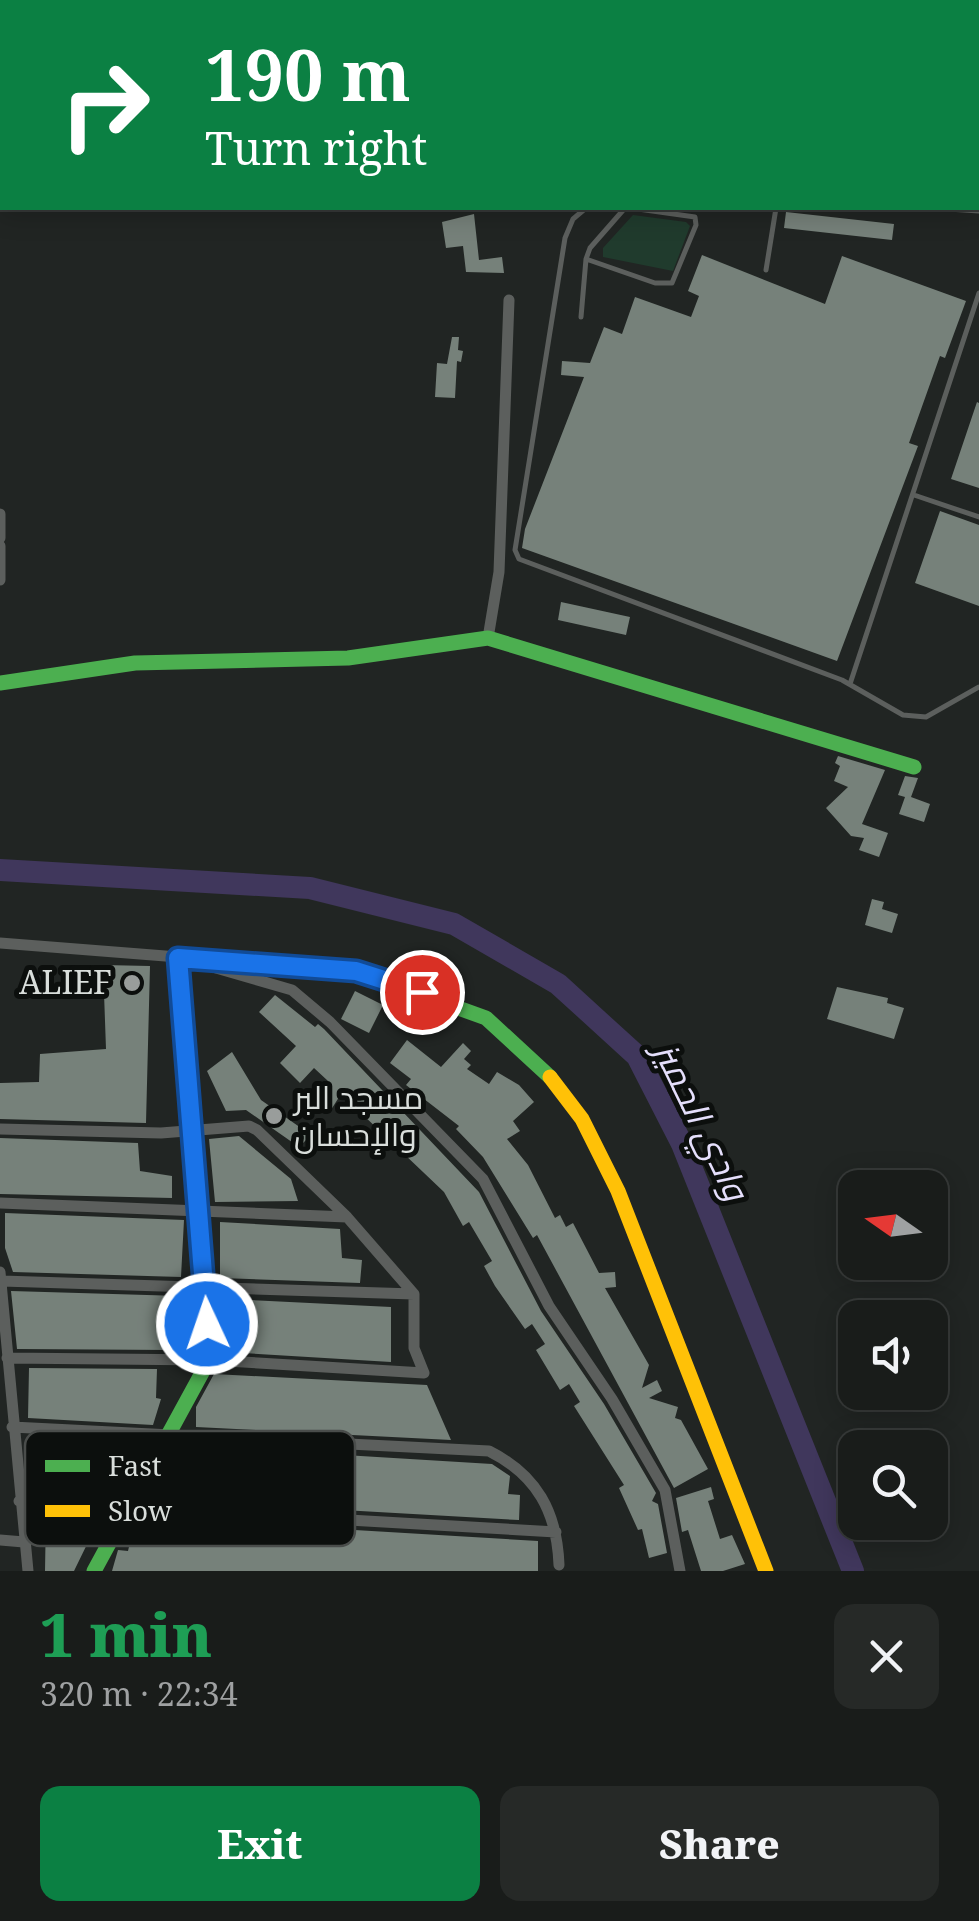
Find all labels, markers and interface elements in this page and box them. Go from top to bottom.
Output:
text: 190 m [205,26,411,122]
icon: right [40,40,170,170]
text: Turn right [205,117,427,178]
pin [380,950,465,1035]
place label: ALIEF [19,960,112,1003]
icon: arrive [395,965,450,1020]
marker: ALIEF [121,972,143,994]
water label: وادي الحميز [637,1030,762,1212]
place label: مسجد البر والإحسان [292,1075,423,1155]
marker: مسجد البر والإحسان [263,1105,285,1127]
north arrow [838,1170,948,1280]
map controls [838,1170,948,1540]
position arrow [155,1272,259,1376]
button: sound [838,1300,948,1410]
button: search [838,1430,948,1540]
legend [25,1431,355,1546]
text: Fast [108,1446,162,1484]
text: Slow [108,1491,173,1529]
text: 1 min [40,1593,212,1675]
button: close [834,1604,939,1709]
text: 320 m · 22:34 [40,1672,238,1715]
button: Exit [40,1786,480,1901]
button: Share [500,1786,939,1901]

